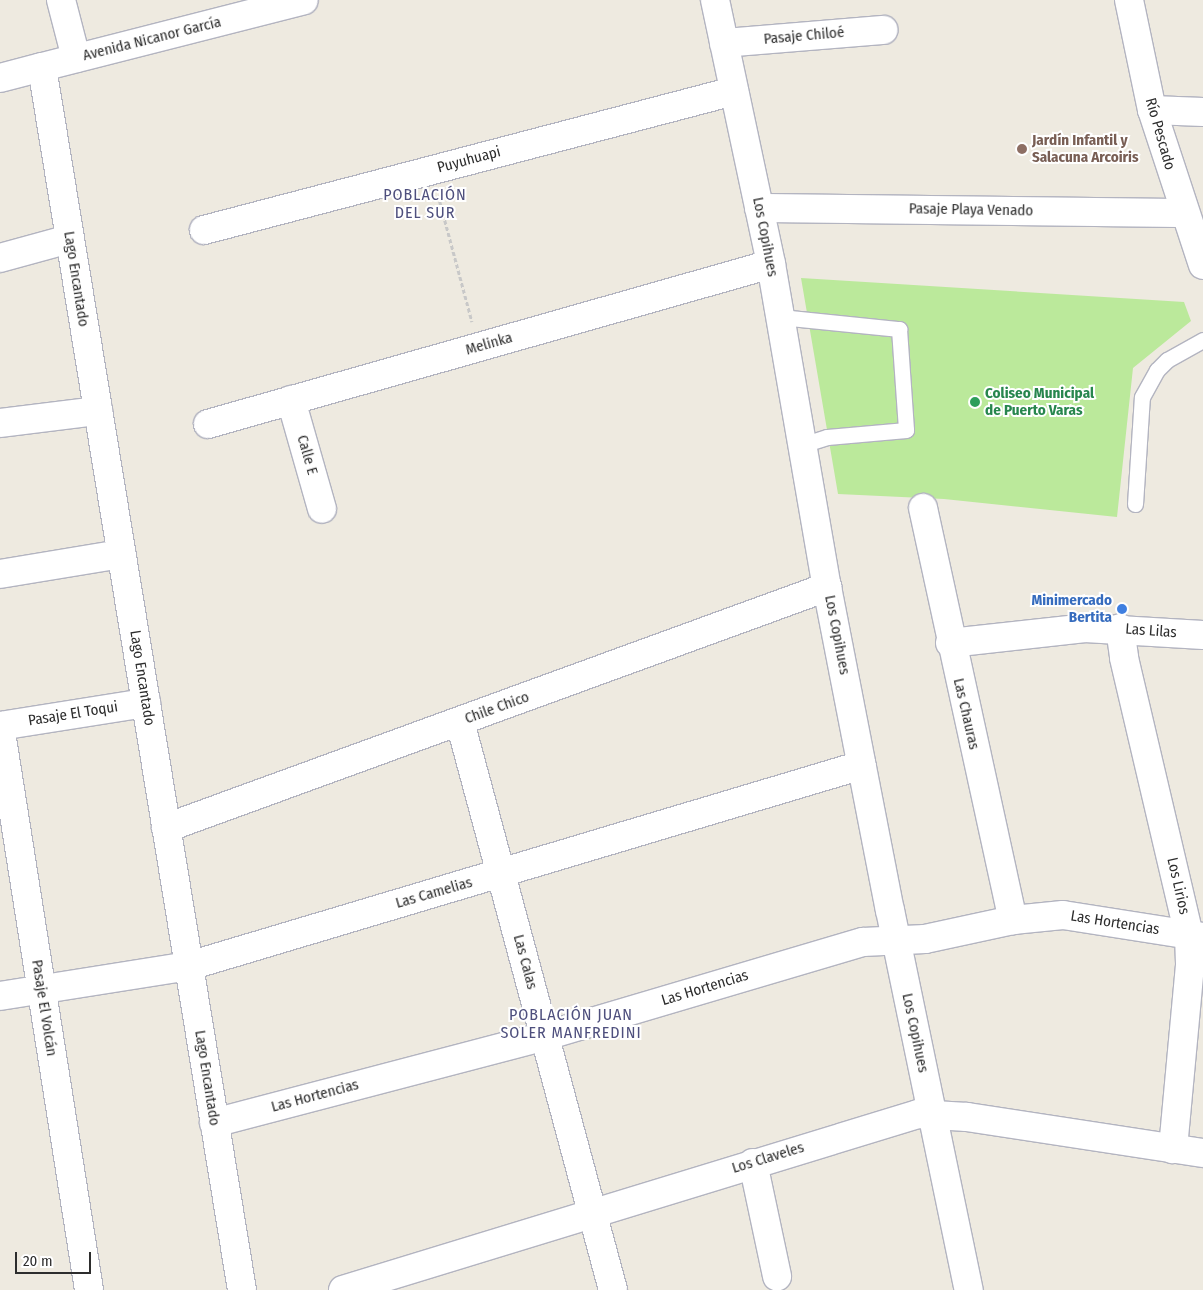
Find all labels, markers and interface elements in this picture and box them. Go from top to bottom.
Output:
street label: Avenida Nicanor García [81,13,223,65]
street label: Pasaje Chiloé [763,24,845,48]
street label: Río Pescado [1141,96,1179,172]
place label: Jardín Infantil y Salacuna Arcoiris [1032,131,1138,166]
street label: Puyuhuapi [435,143,503,177]
marker: Jardín Infantil y Salacuna Arcoiris [1016,143,1028,155]
district label: POBLACIÓN DEL SUR [382,185,468,223]
street label: Los Copihues [748,196,782,278]
street label: Pasaje Playa Venado [909,200,1033,220]
street label: Lago Encantado [60,230,92,328]
street label: Melinka [464,329,514,359]
place label: Coliseo Municipal de Puerto Varas [985,384,1094,419]
marker: Coliseo Municipal de Puerto Varas [969,396,981,408]
street label: Calle E [293,433,321,477]
place label: Minimercado Bertita [1031,591,1112,626]
street label: Los Copihues [820,594,854,676]
marker: Minimercado Bertita [1116,603,1128,615]
street label: Las Lilas [1125,620,1177,642]
street label: Lago Encantado [126,629,158,727]
street label: Las Chauras [949,677,983,751]
street label: Chile Chico [462,688,532,728]
street label: Pasaje El Toqui [27,698,119,730]
street label: Los Lirios [1163,856,1193,916]
street label: Las Camelias [394,873,474,913]
street label: Las Hortencias [1069,907,1161,939]
street label: Las Calas [509,933,541,991]
street label: Pasaje El Volcán [27,958,61,1058]
street label: Las Hortencias [659,966,751,1010]
street label: Los Copihues [898,992,932,1074]
district label: POBLACIÓN JUAN SOLER MANFREDINI [498,1005,644,1043]
street label: Lago Encantado [191,1029,223,1127]
street label: Las Hortencias [269,1076,361,1116]
street label: Los Claveles [730,1139,806,1177]
scale bar [18,1242,94,1274]
text: 20 m [23,1252,53,1270]

